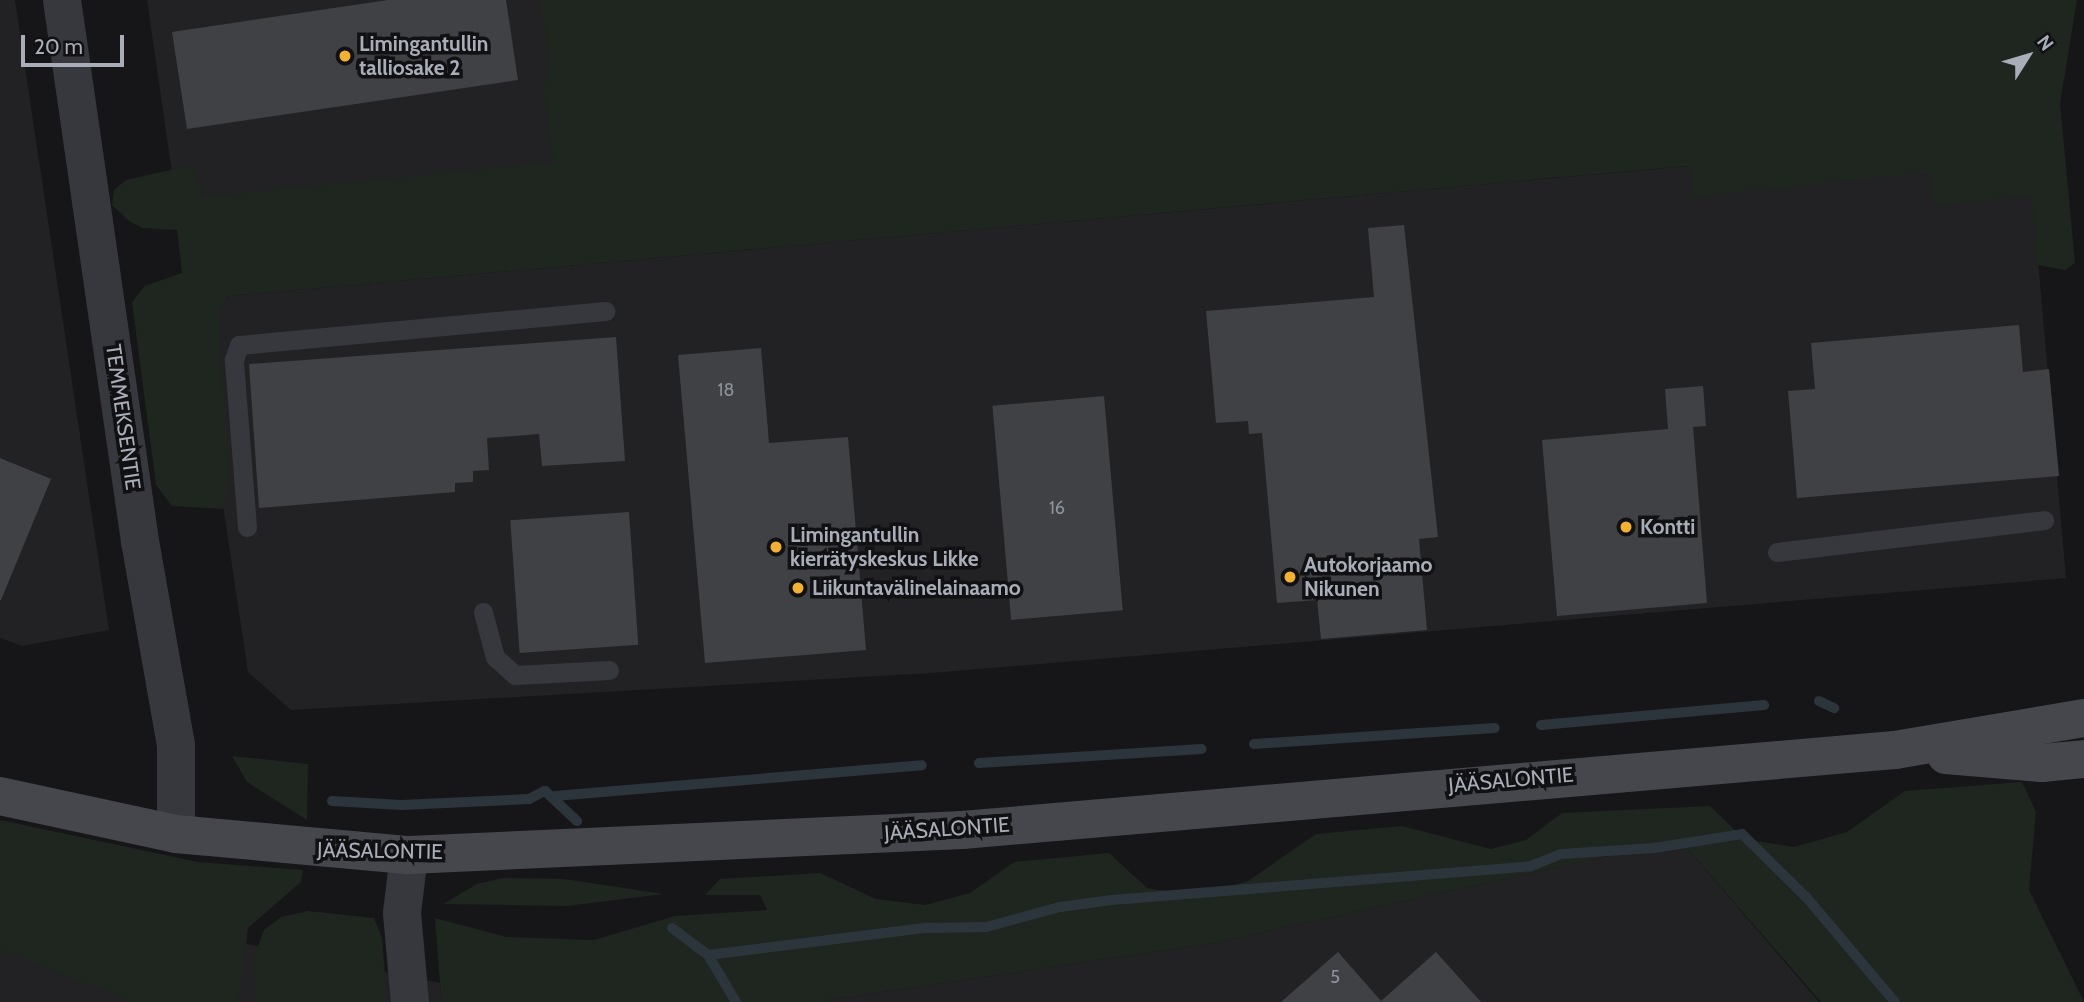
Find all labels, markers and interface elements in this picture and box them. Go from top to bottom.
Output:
scale bar [24,21,128,65]
north arrow [1993,21,2063,91]
place label: Limingantullin talliosake 2 [359,31,488,81]
text: N [2032,31,2058,55]
text: 20 m [34,34,83,59]
marker: Limingantullin talliosake 2 [337,48,353,64]
street label: TEMMEKSENTIE [100,342,146,492]
house number: 18 [718,379,734,401]
house number: 16 [1049,497,1065,519]
place label: Kontti [1640,514,1695,540]
marker: Kontti [1618,519,1634,535]
place label: Limingantullin kierrätyskeskus Likke [790,522,978,572]
marker: Limingantullin kierrätyskeskus Likke [768,539,784,555]
place label: Autokorjaamo Nikunen [1304,552,1432,602]
marker: Autokorjaamo Nikunen [1282,569,1298,585]
place label: Liikuntavälinelainaamo [812,575,1021,601]
marker: Liikuntavälinelainaamo [790,580,806,596]
street label: JÄÄSALONTIE [1447,762,1575,798]
street label: JÄÄSALONTIE [883,812,1011,846]
street label: JÄÄSALONTIE [317,837,443,865]
house number: 5 [1330,966,1340,988]

